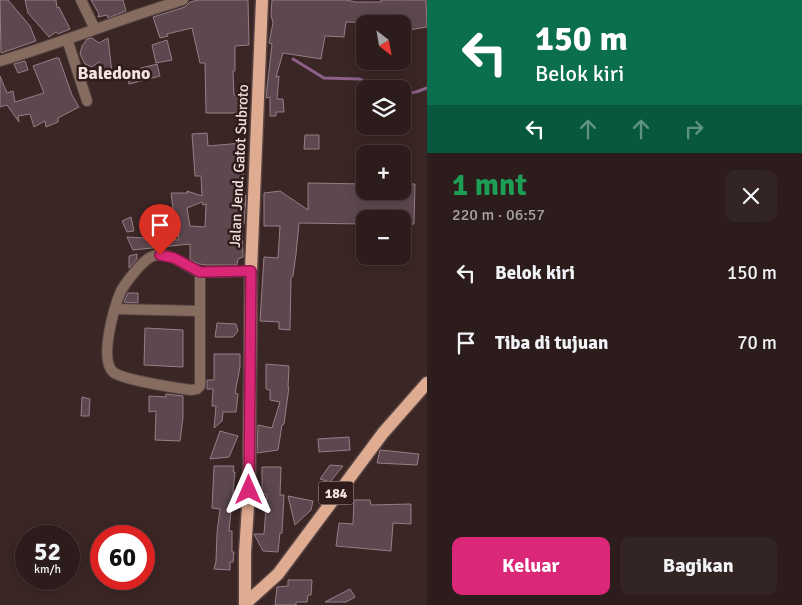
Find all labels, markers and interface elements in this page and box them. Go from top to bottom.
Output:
north arrow [356,15,411,70]
map controls [356,15,411,265]
text: 150 m [535,17,628,60]
icon: left [452,20,517,85]
text: Belok kiri [535,60,624,87]
district label: Baledono [77,62,151,84]
button: layers [356,80,411,135]
street label: Jalan Jend. Gatot Subroto [226,84,252,248]
icon: left [521,115,549,143]
icon: ahead [574,115,602,143]
icon: ahead [627,115,655,143]
icon: right [680,115,708,143]
button: + [356,145,411,200]
text: 1 mnt [452,167,527,204]
button: close [725,170,777,222]
pin [139,204,181,255]
text: 220 m · 06:57 [452,205,545,225]
button: − [356,210,411,265]
icon: arrive [146,211,174,239]
icon: left [452,259,480,287]
text: Belok kiri [495,261,575,285]
text: 150 m [727,261,777,285]
icon: arrive [452,329,480,357]
text: Tiba di tujuan [495,331,608,355]
text: 70 m [737,331,777,355]
position arrow [222,463,274,515]
road number: 184 [318,482,354,504]
speed limit sign: 60 [90,525,155,590]
text: 52 [34,536,61,567]
button: Keluar [452,537,610,595]
button: Bagikan [620,537,777,595]
text: km/h [34,562,61,577]

